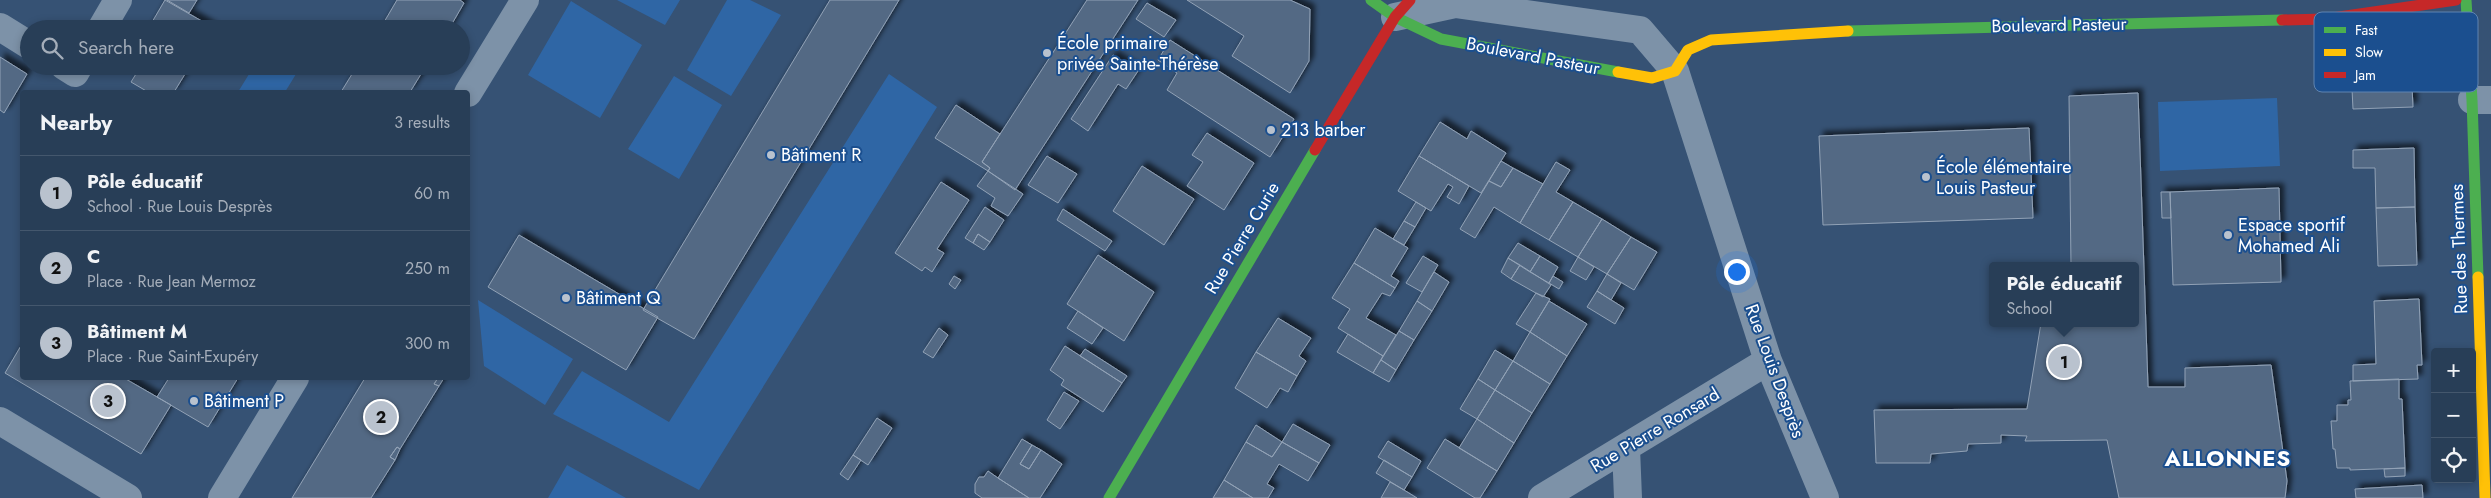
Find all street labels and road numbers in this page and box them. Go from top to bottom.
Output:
street label: Boulevard Pasteur [1991,11,2128,39]
street label: Boulevard Pasteur [1464,30,1603,82]
street label: Rue Pierre Curie [1198,177,1286,299]
street label: Rue des Thermes [2444,183,2474,315]
street label: Rue Louis Desprès [1739,301,1811,441]
street label: Rue Pierre Ronsard [1586,381,1724,479]

